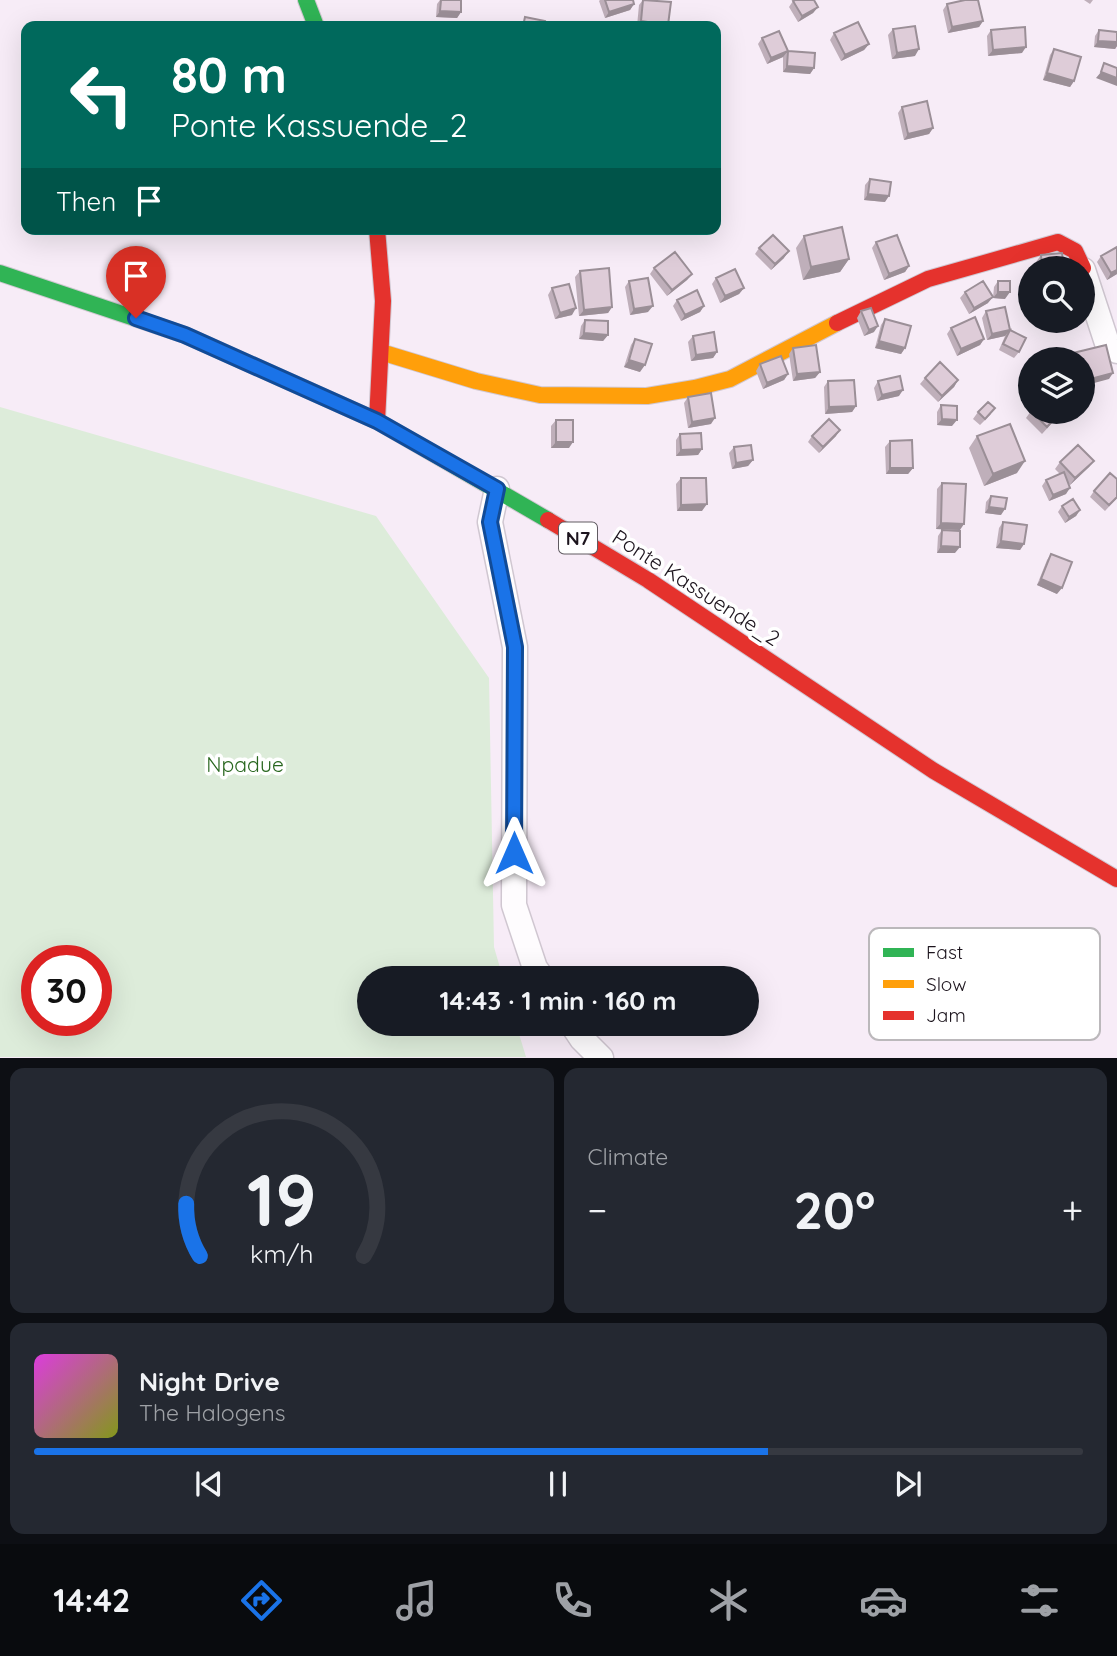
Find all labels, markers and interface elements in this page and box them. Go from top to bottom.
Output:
text: 80 m [171,44,287,105]
icon: left [56,49,147,140]
text: Ponte Kassuende_2 [171,105,467,145]
icon: arrive [130,182,168,220]
text: Then [56,185,116,218]
pin [106,246,166,318]
map controls [1018,256,1095,424]
button: search [1018,256,1095,333]
icon: arrive [117,257,155,295]
button: layers [1018,347,1095,424]
road number: N7 [559,523,597,554]
street label: Ponte Kassuende_2 [608,523,785,651]
park label: Npadue [206,751,284,777]
position arrow [477,816,551,890]
legend [869,928,1100,1040]
text: Fast [926,940,963,964]
speed limit sign: 30 [21,945,112,1036]
text: Slow [926,972,967,996]
text: 14:43 · 1 min · 160 m [439,984,677,1017]
text: Jam [926,1003,966,1027]
text: Climate [588,1142,668,1171]
text: 19 [247,1154,317,1245]
text: 20° [793,1177,875,1242]
text: − [588,1186,607,1234]
text: + [1062,1186,1083,1234]
text: km/h [250,1238,313,1269]
text: Night Drive [139,1365,280,1398]
text: The Halogens [139,1398,286,1427]
icon: previous [190,1465,228,1503]
icon: pause [539,1465,577,1503]
icon: next [889,1465,927,1503]
icon: directions [237,1576,286,1625]
icon: music [392,1576,441,1625]
icon: phone [548,1576,597,1625]
icon: climate [704,1576,753,1625]
icon: car [859,1576,908,1625]
icon: filters [1015,1576,1064,1625]
text: 14:42 [53,1580,130,1620]

